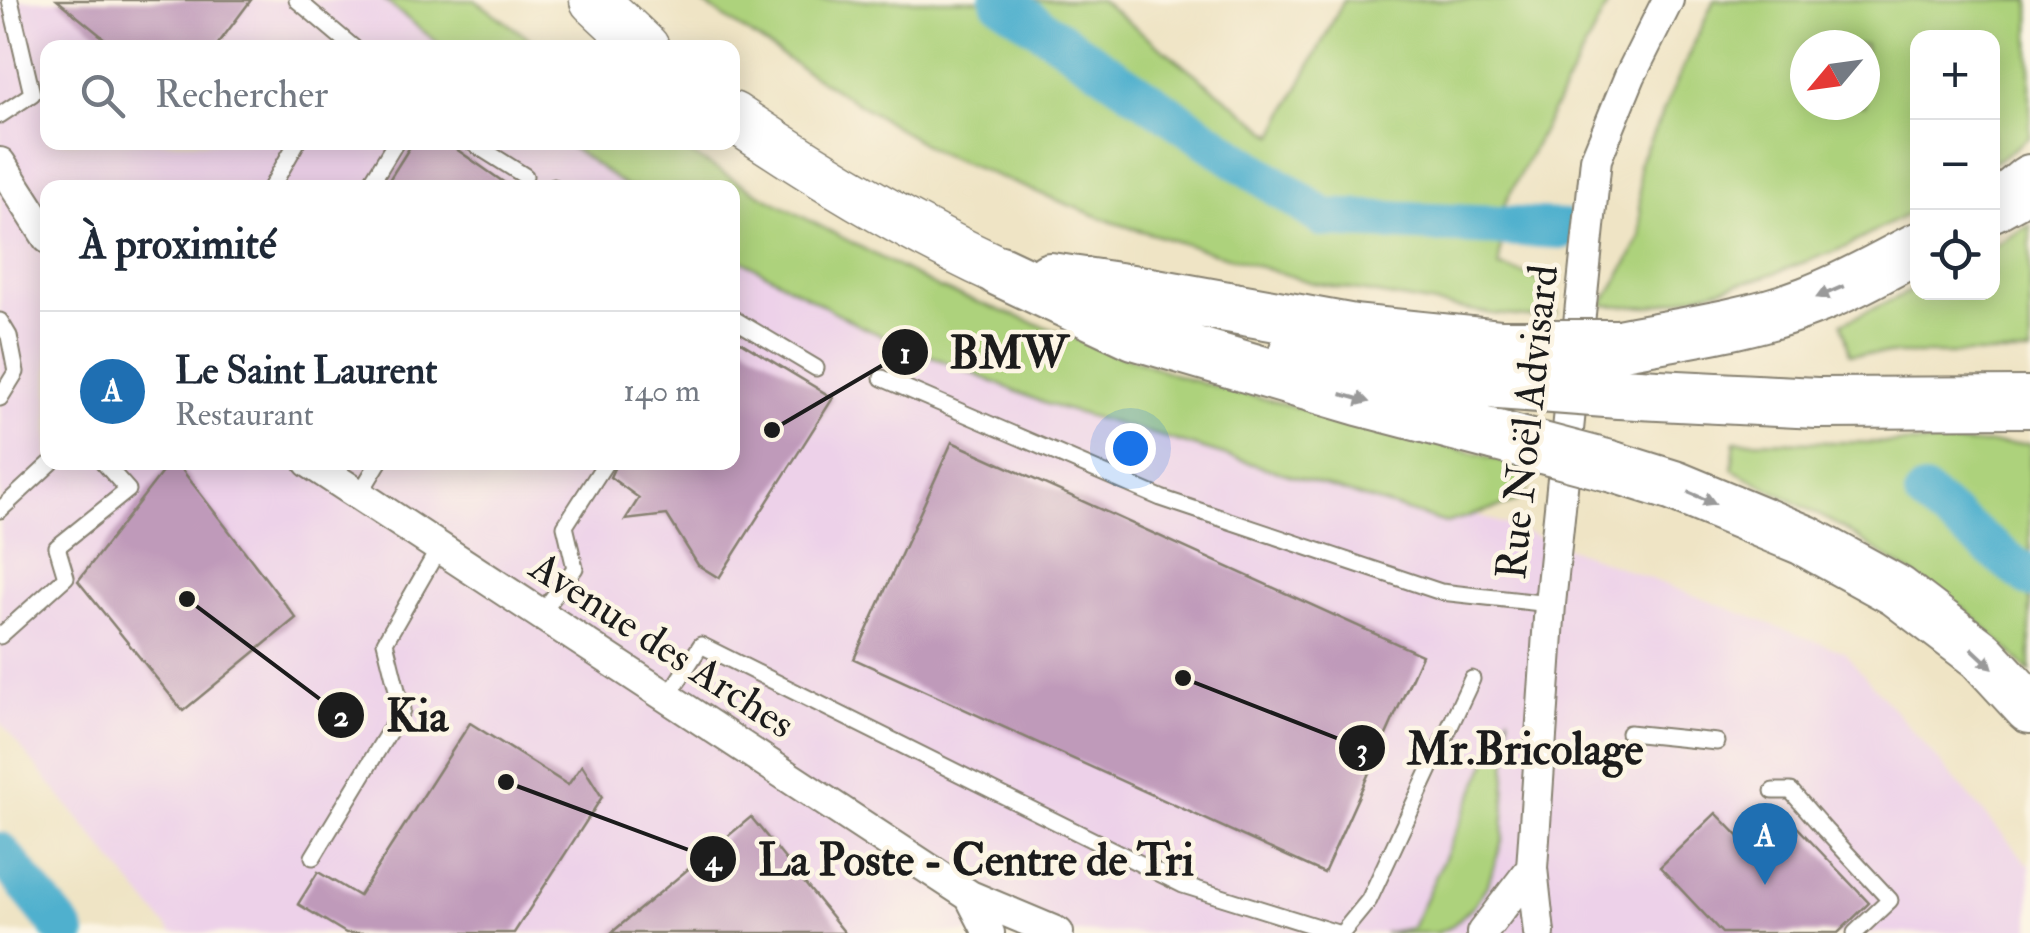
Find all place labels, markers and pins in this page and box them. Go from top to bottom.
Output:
callout: BMW [880,315,1089,390]
callout: Kia [316,678,467,753]
callout: Mr.Bricolage [1337,711,1663,786]
pin: A [1732,802,1798,885]
callout: La Poste - Centre de Tri [688,822,1214,897]

